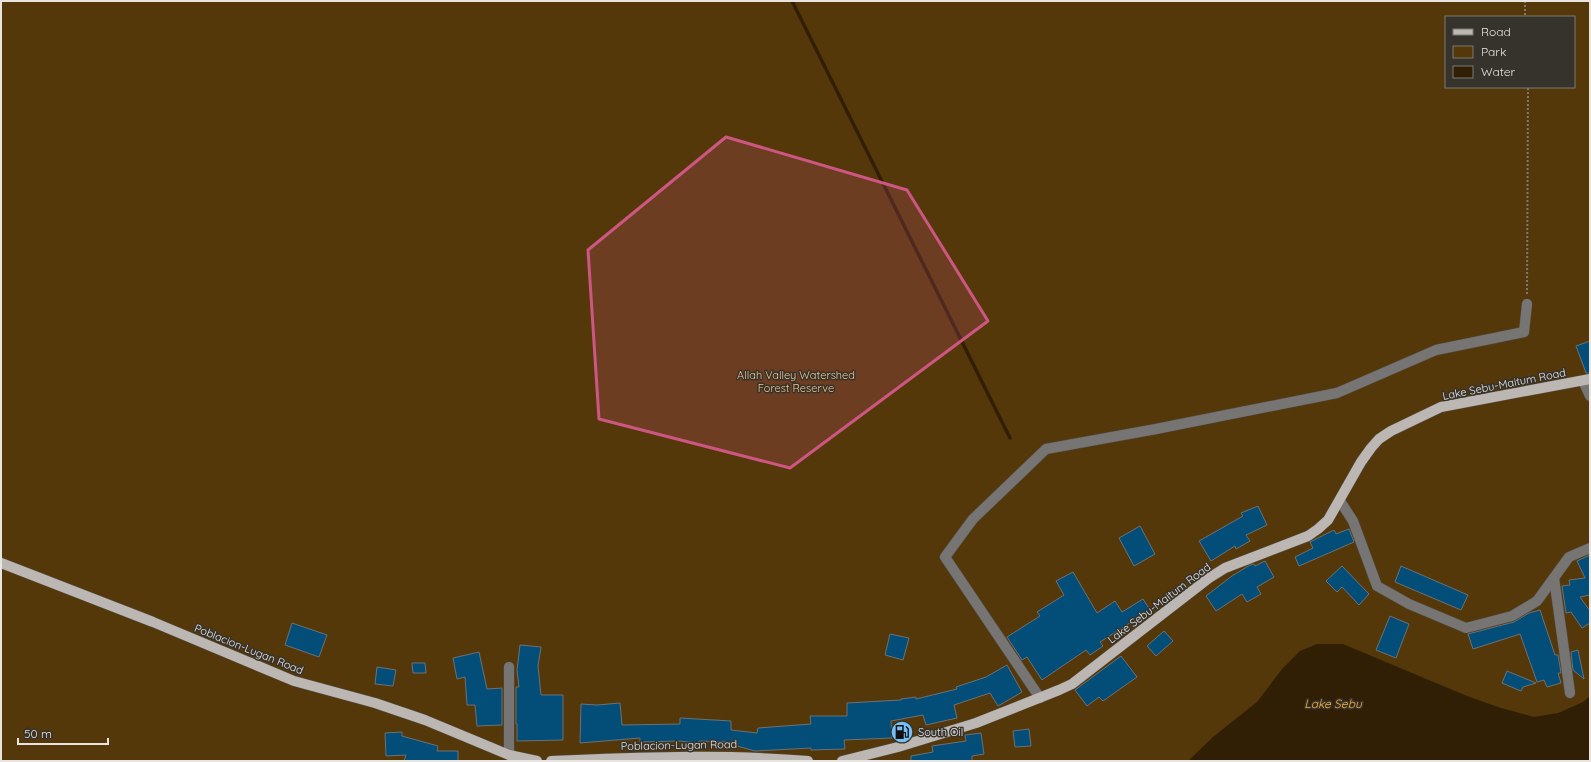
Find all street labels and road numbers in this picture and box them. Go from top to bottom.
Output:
street label: Lake Sebu-Maitum Road [1441,365,1567,403]
street label: Lake Sebu-Maitum Road [1105,560,1213,646]
street label: Poblacion-Lugan Road [192,621,306,677]
street label: Poblacion-Lugan Road [621,737,737,753]

